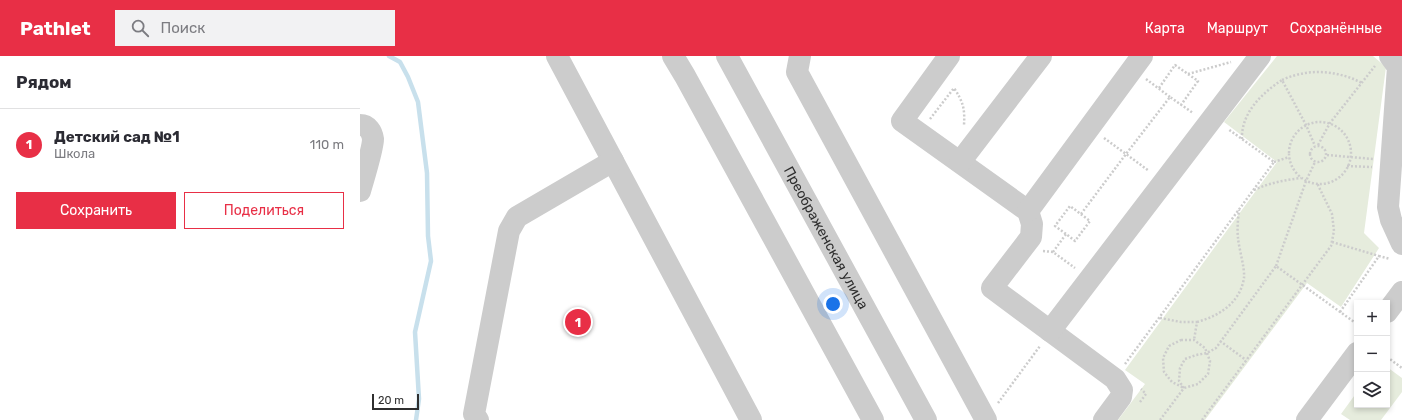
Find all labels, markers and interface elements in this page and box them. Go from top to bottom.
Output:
search box [115,10,395,46]
text: Pathlet [20,17,91,40]
icon: search [129,17,151,39]
text: Поиск [161,19,205,37]
text: Карта [1145,20,1185,37]
text: Маршрут [1207,20,1268,37]
text: Сохранённые [1290,20,1382,37]
text: Рядом [16,72,72,92]
text: Детский сад №1 [54,128,180,146]
text: 1 [26,137,32,152]
text: 110 m [310,137,344,152]
text: Школа [54,146,95,161]
street label: Преображенская улица [780,163,872,312]
button: Сохранить [16,192,176,229]
button: Поделиться [184,192,344,229]
your location [823,294,843,314]
map controls [1354,300,1390,408]
button: + [1354,300,1390,336]
pin: 1 [565,307,591,337]
button: − [1354,336,1390,372]
button: layers [1354,372,1390,408]
scale bar [372,392,419,411]
text: 20 m [378,394,404,407]

